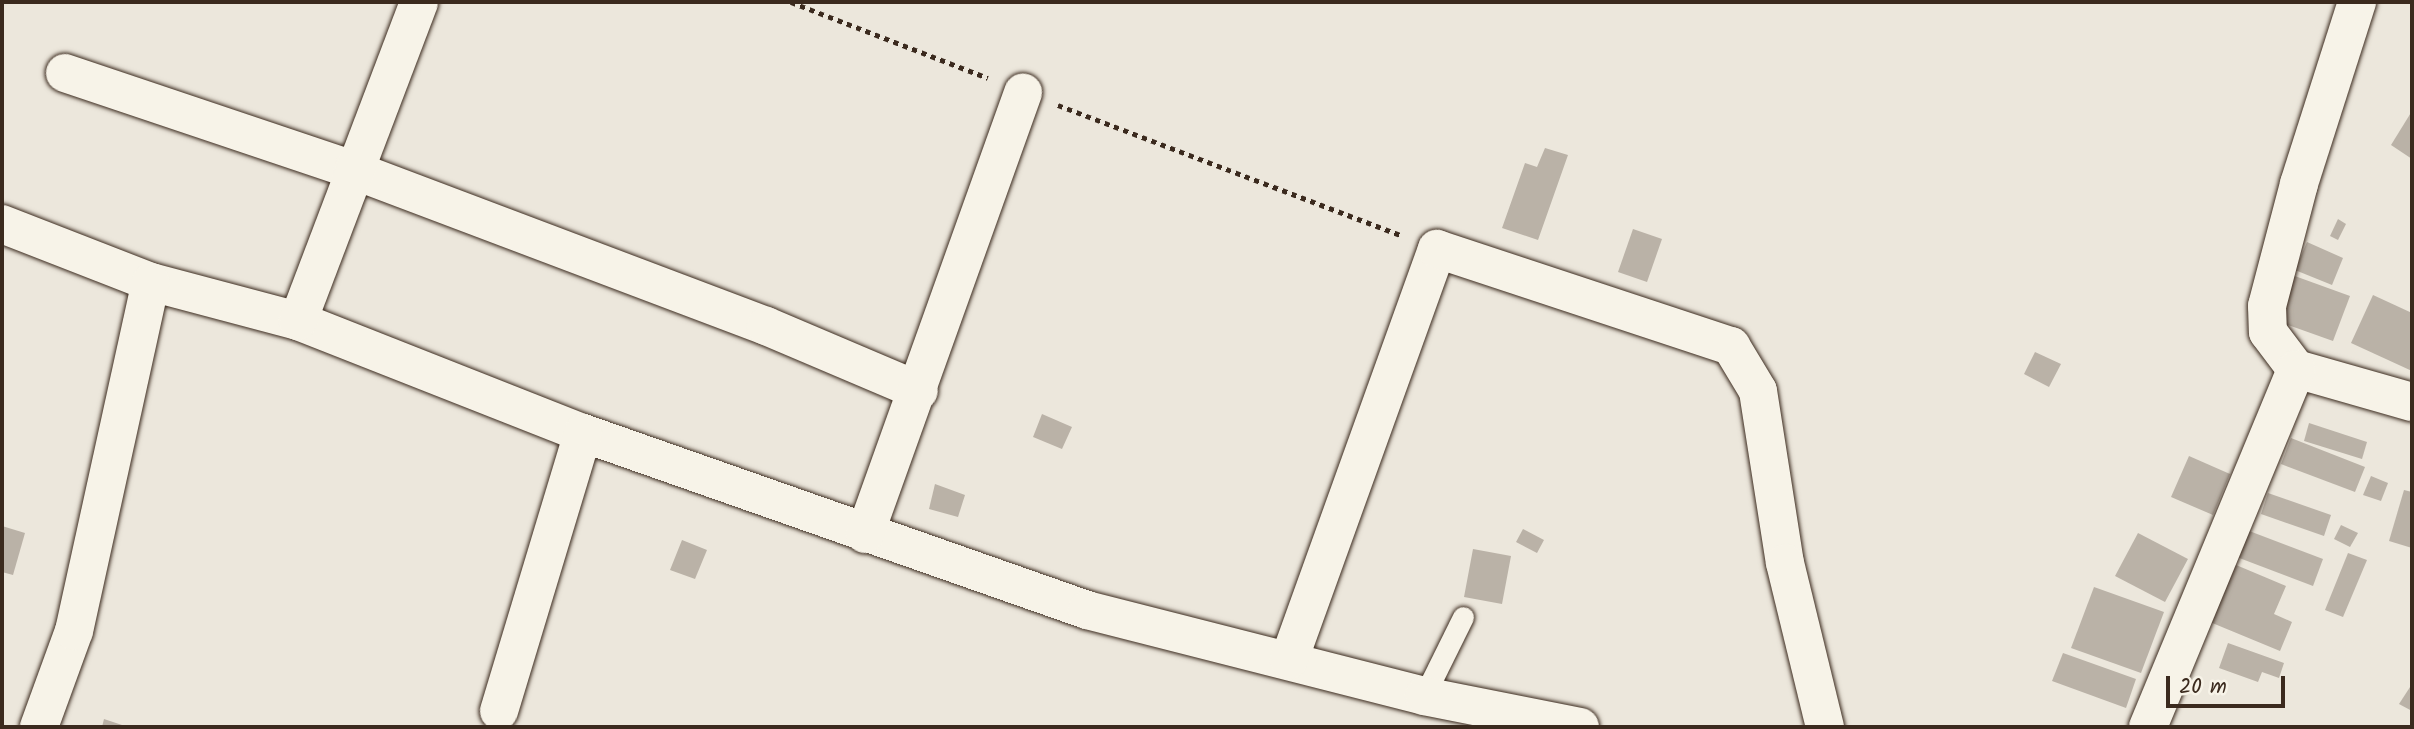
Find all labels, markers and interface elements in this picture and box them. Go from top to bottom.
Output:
scale bar [2169,662,2288,706]
text: 20 m [2179,671,2227,704]

